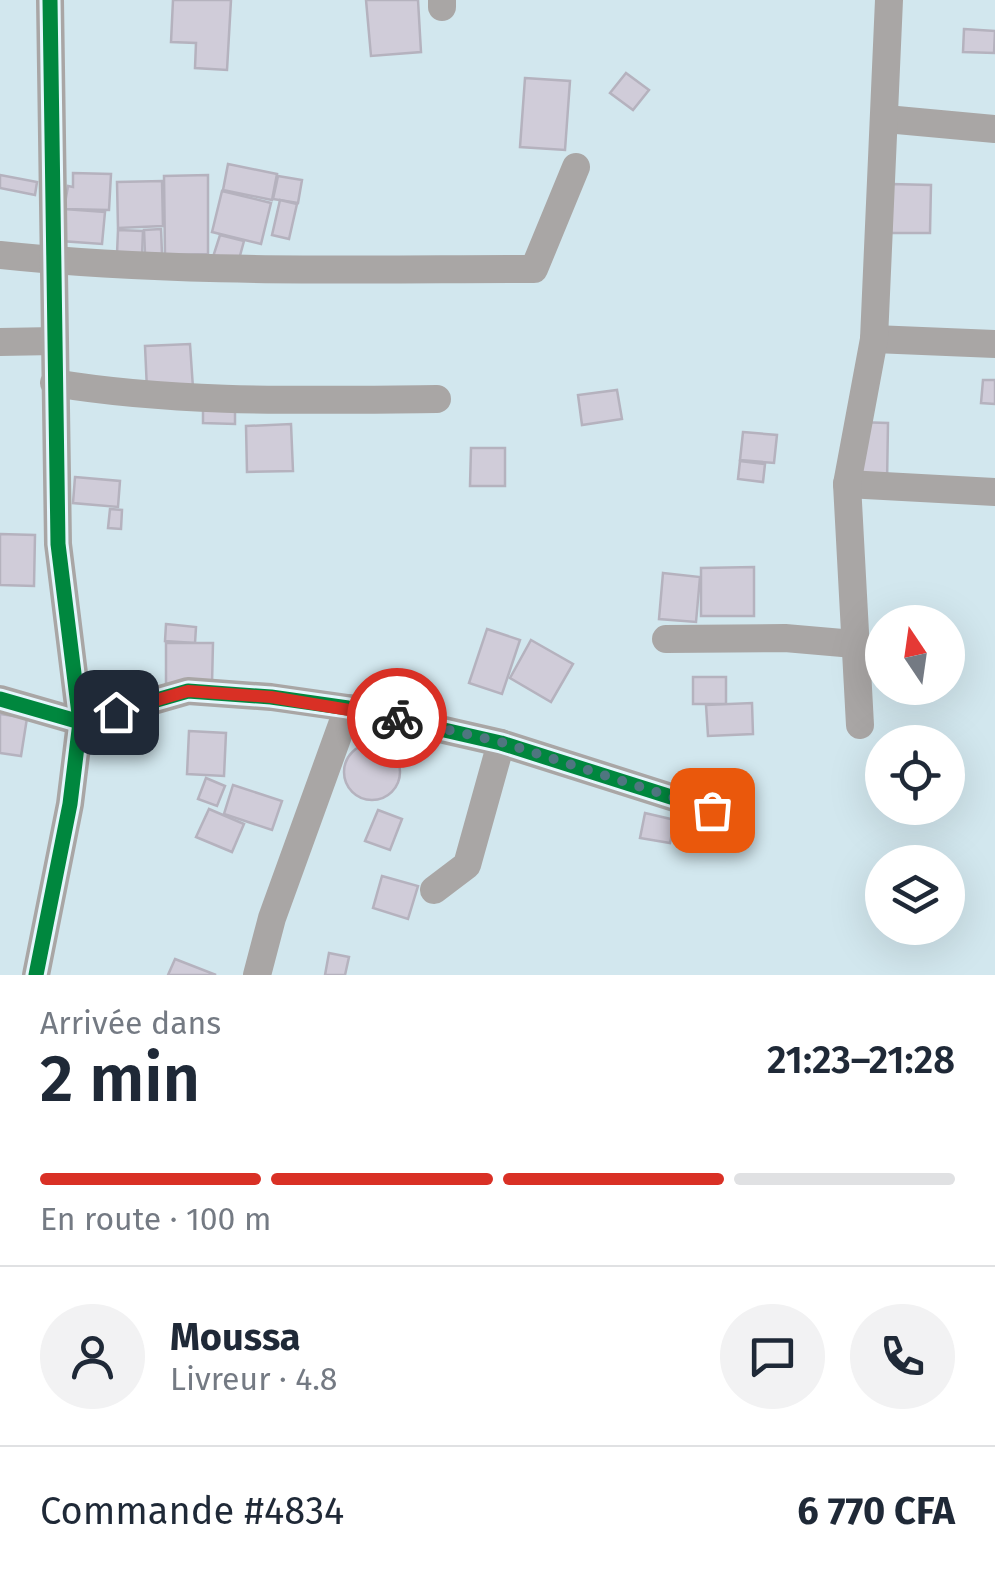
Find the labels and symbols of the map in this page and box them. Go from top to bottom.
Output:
north arrow [865,605,965,705]
courier [347,668,447,768]
pin [74,670,159,755]
pin [670,768,755,853]

